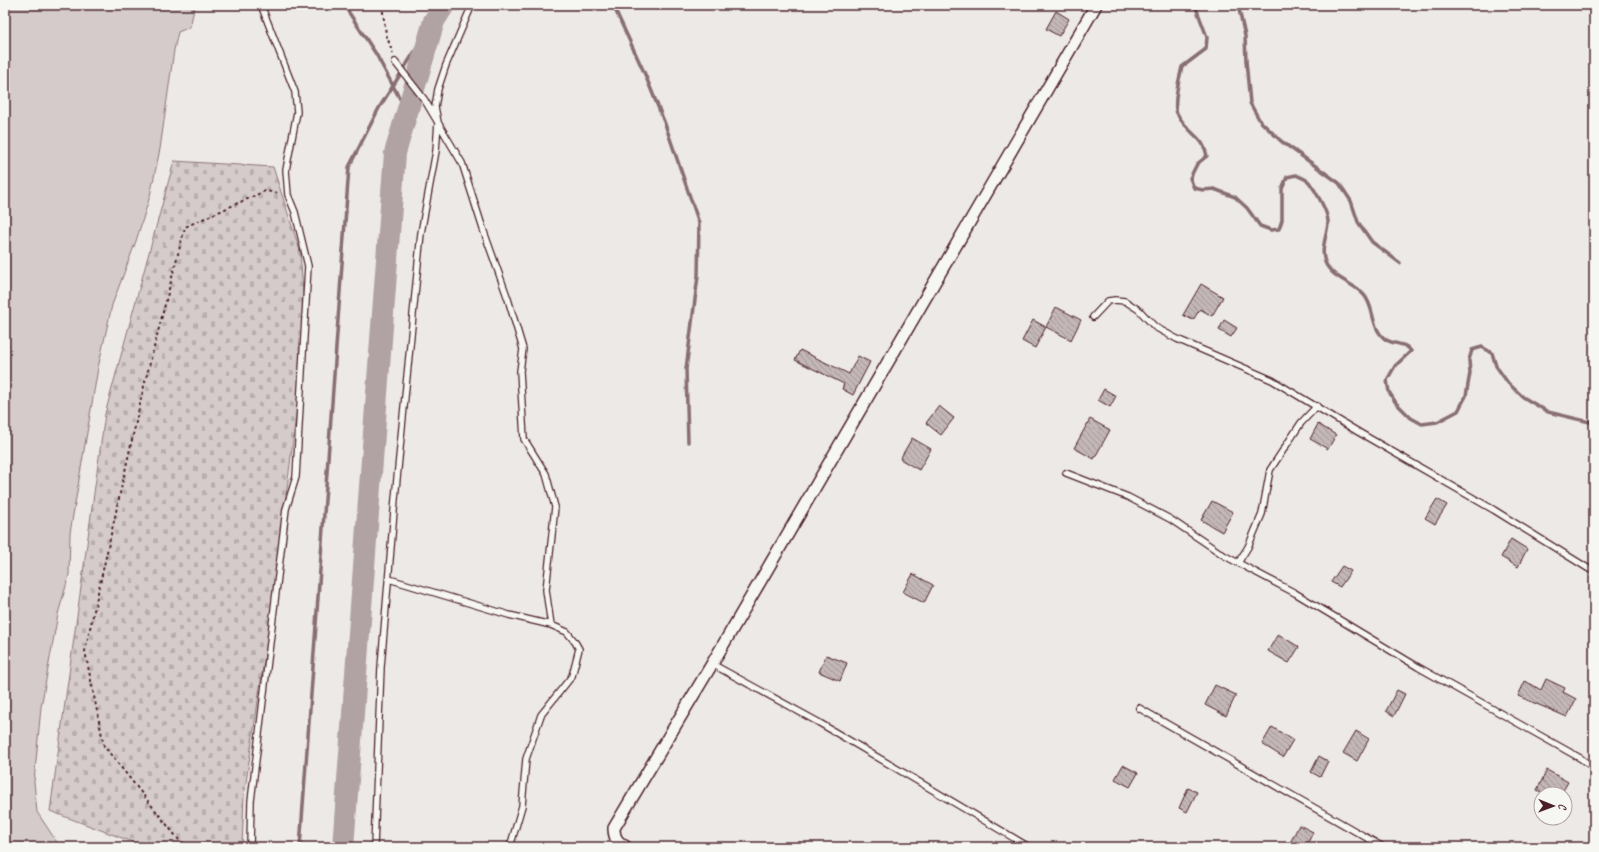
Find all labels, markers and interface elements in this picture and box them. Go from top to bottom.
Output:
north arrow [1533,786,1573,826]
text: С [1556,803,1570,811]

